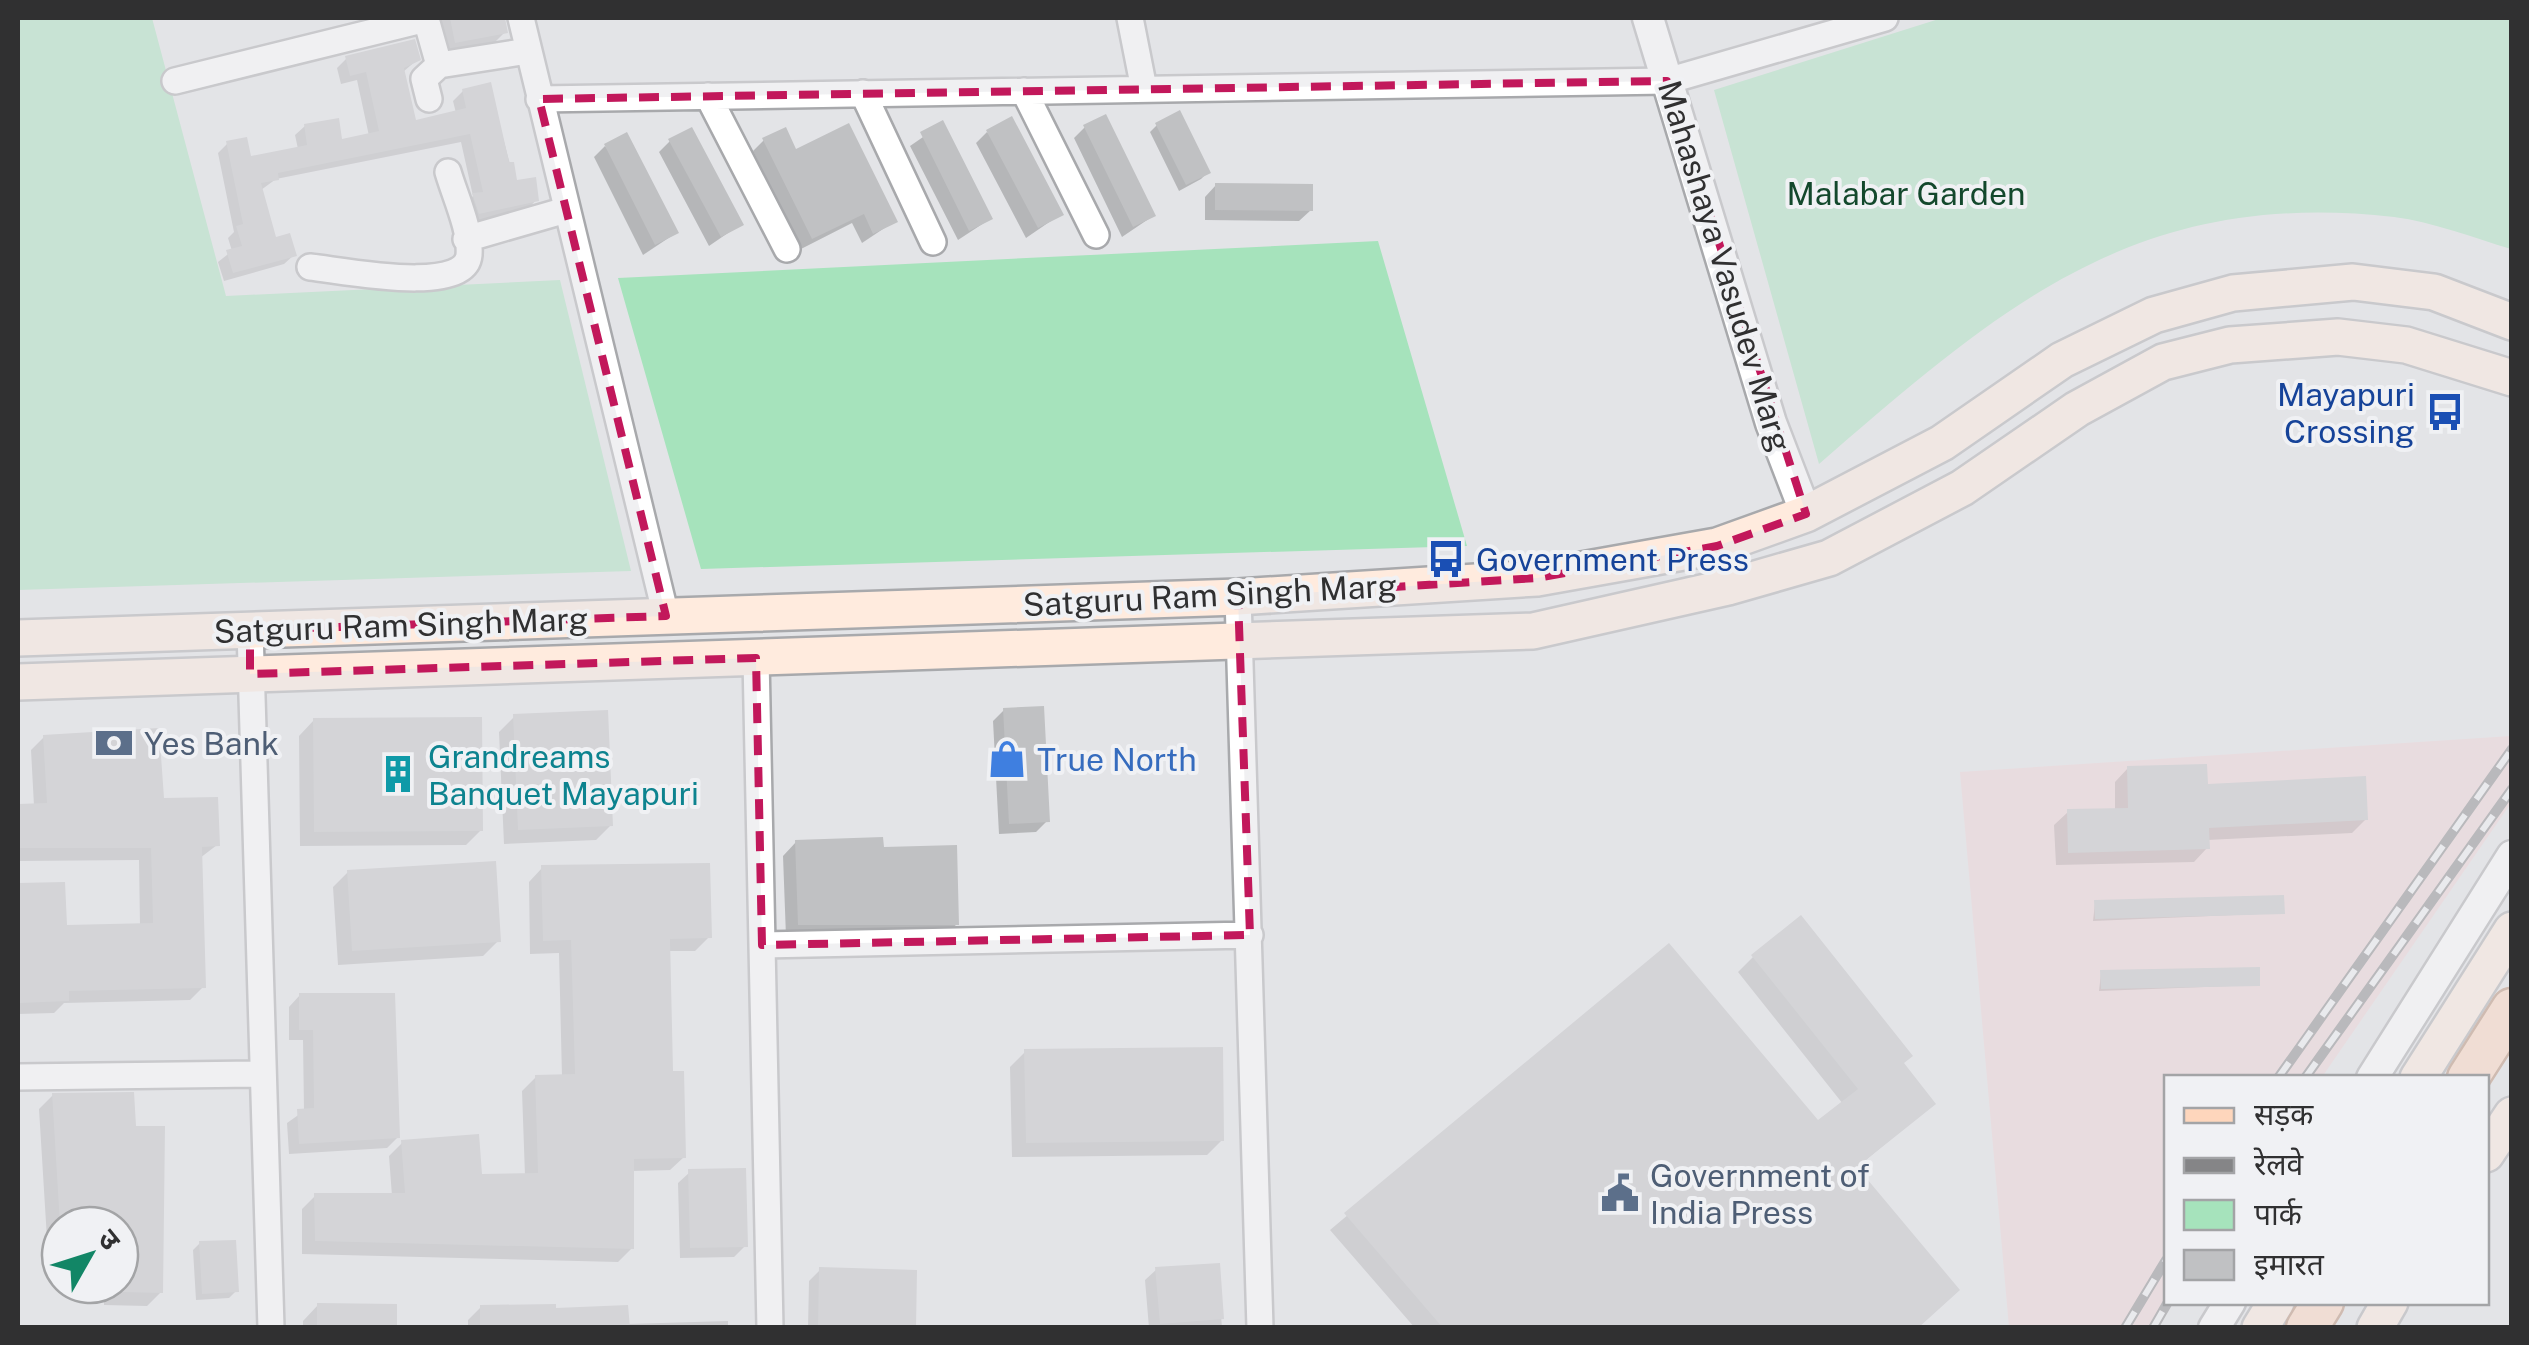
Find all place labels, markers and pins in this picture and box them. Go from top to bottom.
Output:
place label: Mayapuri Crossing [2277,376,2415,450]
bus stop icon: Mayapuri Crossing [2424,391,2466,433]
bus stop icon: Government Press [1425,538,1467,580]
place label: Government Press [1476,541,1749,578]
bank icon: Yes Bank [93,722,135,764]
place label: Yes Bank [144,725,279,762]
place label: Grandreams Banquet Mayapuri [428,738,699,812]
shop icon: True North [986,738,1028,780]
place label: True North [1037,741,1197,778]
building icon: Grandreams Banquet Mayapuri [377,753,419,795]
place label: Government of India Press [1650,1157,1870,1231]
public building icon: Government of India Press [1599,1172,1641,1214]

